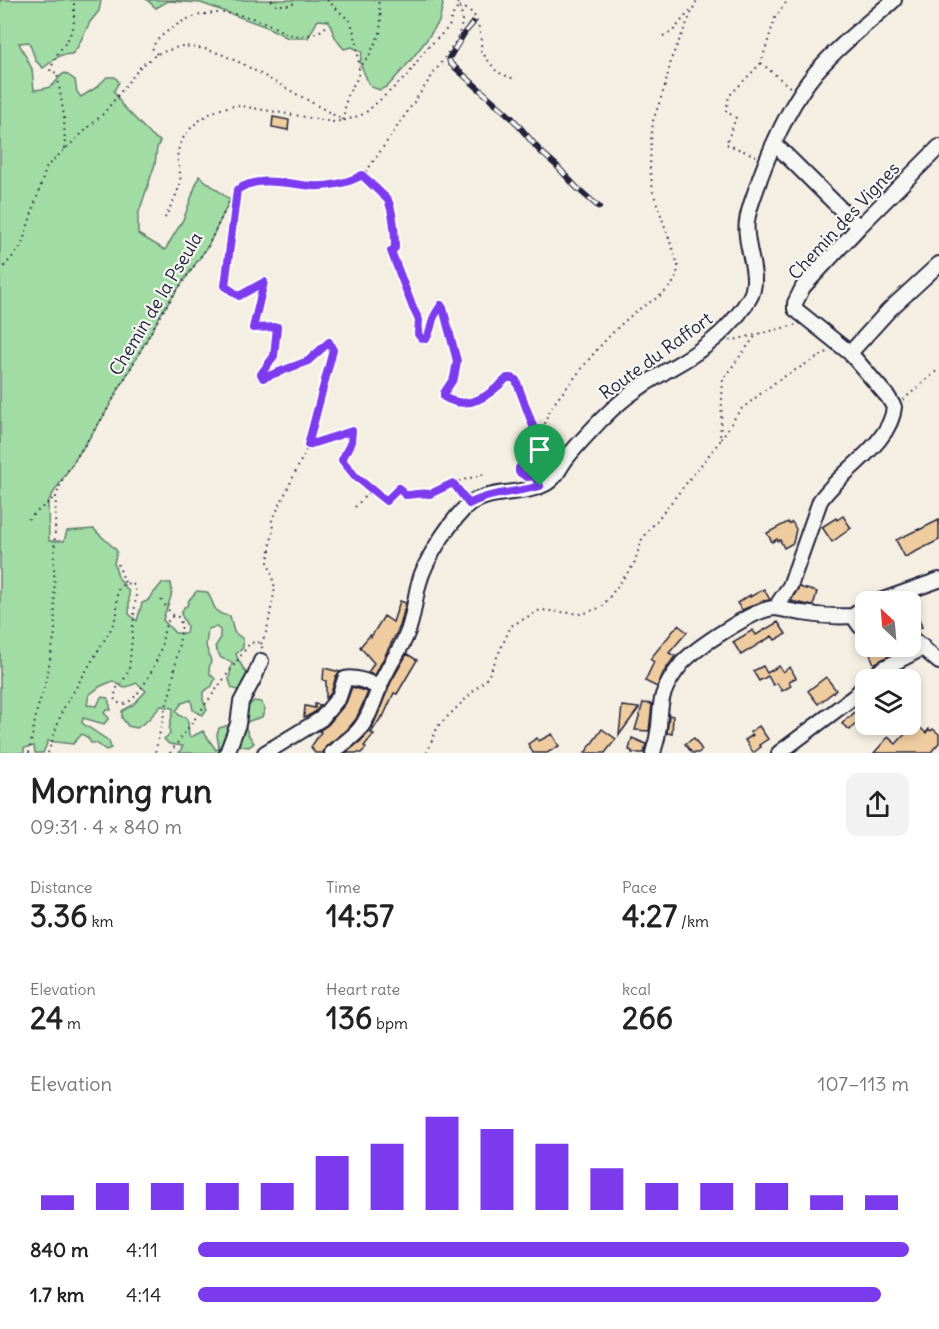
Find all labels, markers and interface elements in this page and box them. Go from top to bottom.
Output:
street label: Chemin des Vignes [783,157,904,284]
street label: Chemin de la Pseula [104,228,207,379]
street label: Route du Raffort [595,307,717,404]
pin [514,424,565,486]
icon: arrive [523,433,556,466]
north arrow [855,591,921,657]
map controls [855,591,921,735]
button: layers [855,669,921,735]
text: Morning run [30,770,212,812]
button: share [846,773,909,836]
text: 09:31 · 4 × 840 m [30,814,182,839]
text: Distance [30,877,92,897]
text: Time [326,877,361,897]
text: Pace [622,877,657,897]
text: 3.36 [30,897,88,935]
text: 14:57 [326,897,394,935]
text: 4:27 [622,897,677,935]
text: km [88,911,114,931]
text: /km [677,911,709,931]
text: Elevation [30,979,96,999]
text: Heart rate [326,979,400,999]
text: kcal [622,979,651,999]
text: 24 [30,999,63,1037]
text: 136 [326,999,372,1037]
text: 266 [622,999,673,1037]
text: m [63,1013,81,1033]
text: bpm [372,1013,408,1033]
text: Elevation [30,1071,112,1096]
text: 107–113 m [817,1071,909,1096]
text: 840 m [30,1237,89,1262]
text: 4:11 [126,1237,158,1262]
text: 1.7 km [30,1282,84,1307]
text: 4:14 [126,1282,162,1307]

